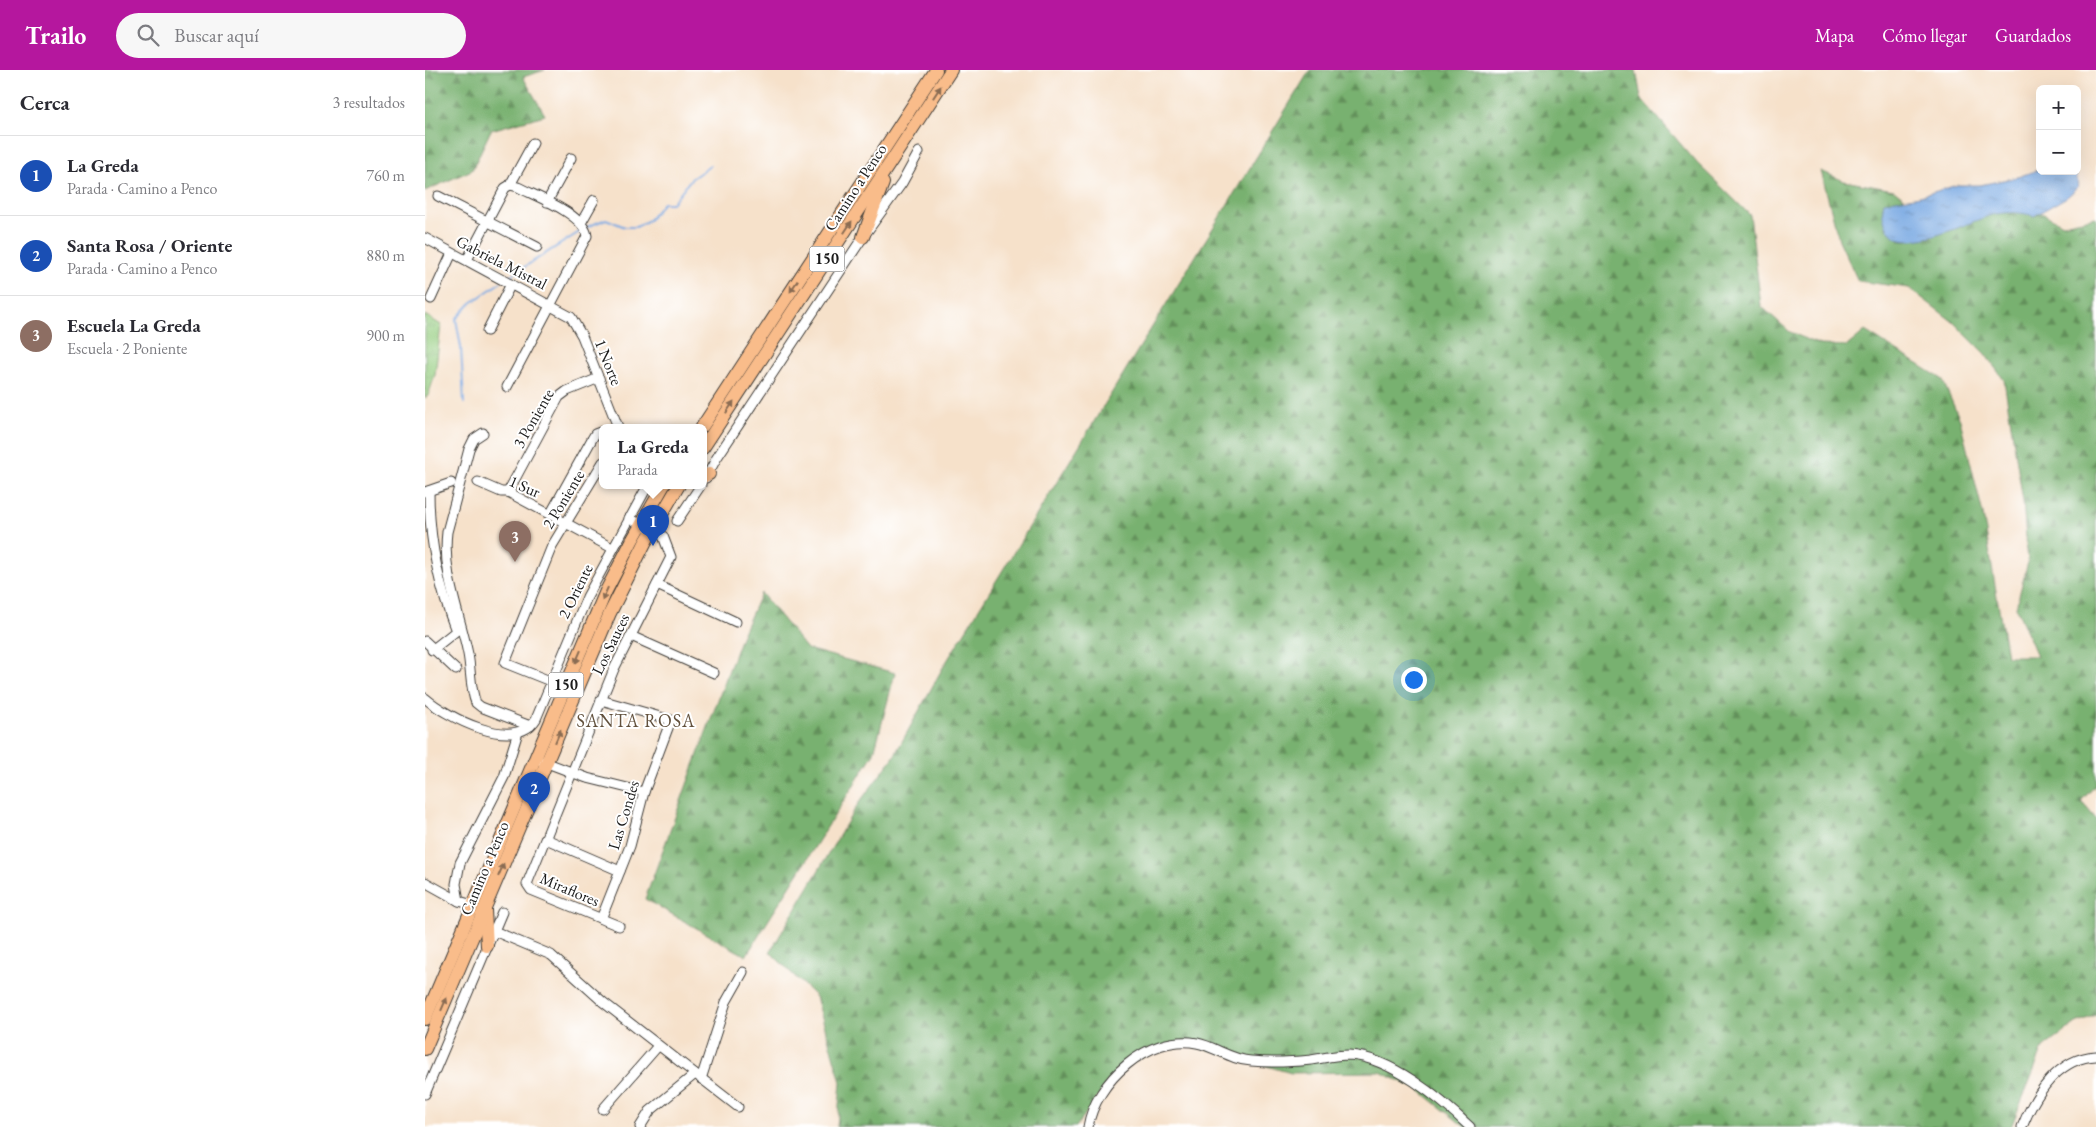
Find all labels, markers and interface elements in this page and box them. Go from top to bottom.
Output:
search box [116,13,466,58]
text: Trailo [25,20,86,51]
icon: search [134,21,162,49]
text: Buscar aquí [174,23,259,48]
text: Mapa [1815,24,1854,47]
text: Cómo llegar [1882,24,1967,47]
text: Guardados [1995,24,2071,47]
one-way arrow [932,85,942,98]
map controls [2036,85,2081,175]
button: + [2036,85,2081,130]
text: Cerca [20,89,70,116]
text: 3 resultados [333,92,405,113]
button: − [2036,130,2081,175]
street label: Camino a Penco [819,140,892,235]
text: La Greda [67,153,139,178]
text: 1 [32,165,40,186]
text: 760 m [366,165,405,186]
text: Parada · Camino a Penco [67,178,217,199]
one-way arrow [843,221,853,234]
street label: Gabriela Mistral [453,231,551,294]
text: Santa Rosa / Oriente [67,233,232,258]
text: 2 [32,245,40,266]
text: 880 m [366,245,405,266]
road number: 150 [809,246,845,272]
text: Parada · Camino a Penco [67,258,217,279]
one-way arrow [789,279,798,293]
text: Escuela La Greda [67,313,201,338]
text: 3 [32,325,40,346]
text: 900 m [366,325,405,346]
street label: 1 Norte [590,336,627,388]
text: Escuela · 2 Poniente [67,338,187,359]
street label: 3 Poniente [508,385,559,452]
one-way arrow [725,400,735,414]
popup [599,424,707,489]
text: La Greda [617,434,689,459]
text: Parada [617,459,658,480]
street label: 2 Poniente [538,466,589,533]
street label: 1 Sur [506,470,544,503]
pin: 1 [637,505,669,546]
pin: 3 [499,521,531,562]
street label: 2 Oriente [553,560,598,622]
one-way arrow [601,587,609,601]
street label: Los Sauces [587,610,634,678]
one-way arrow [574,650,582,664]
your location [1401,667,1427,693]
road number: 150 [549,672,583,698]
district label: SANTA ROSA [576,709,696,732]
one-way arrow [554,729,562,744]
pin: 2 [518,772,550,813]
street label: Las Condes [603,778,644,852]
street label: Camino a Penco [455,818,514,918]
one-way arrow [498,863,506,877]
street label: Miraflores [537,868,603,911]
one-way arrow [441,997,449,1011]

